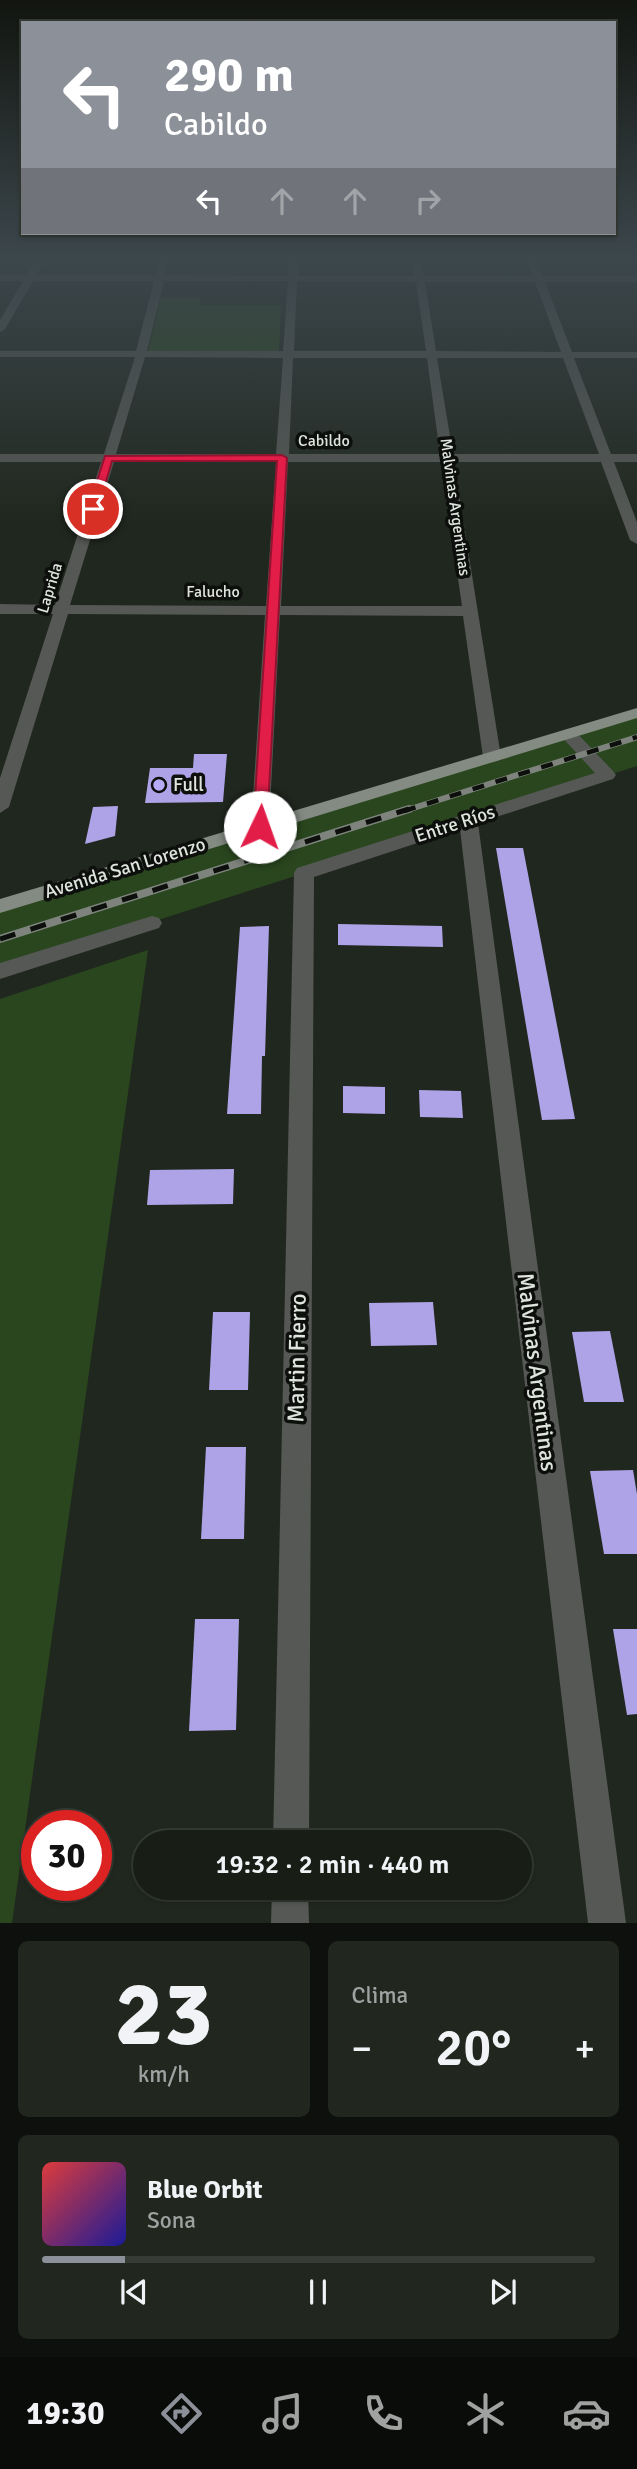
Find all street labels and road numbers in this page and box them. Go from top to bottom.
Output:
street label: Cabildo [298,431,350,451]
street label: Malvinas Argentinas [435,437,475,577]
street label: Laprida [33,560,67,616]
street label: Falucho [186,582,240,602]
street label: Entre Ríos [412,800,498,848]
street label: Avenida San Lorenzo [42,832,209,904]
street label: Malvinas Argentinas [510,1271,564,1473]
street label: Martin Fierro [281,1293,313,1423]

